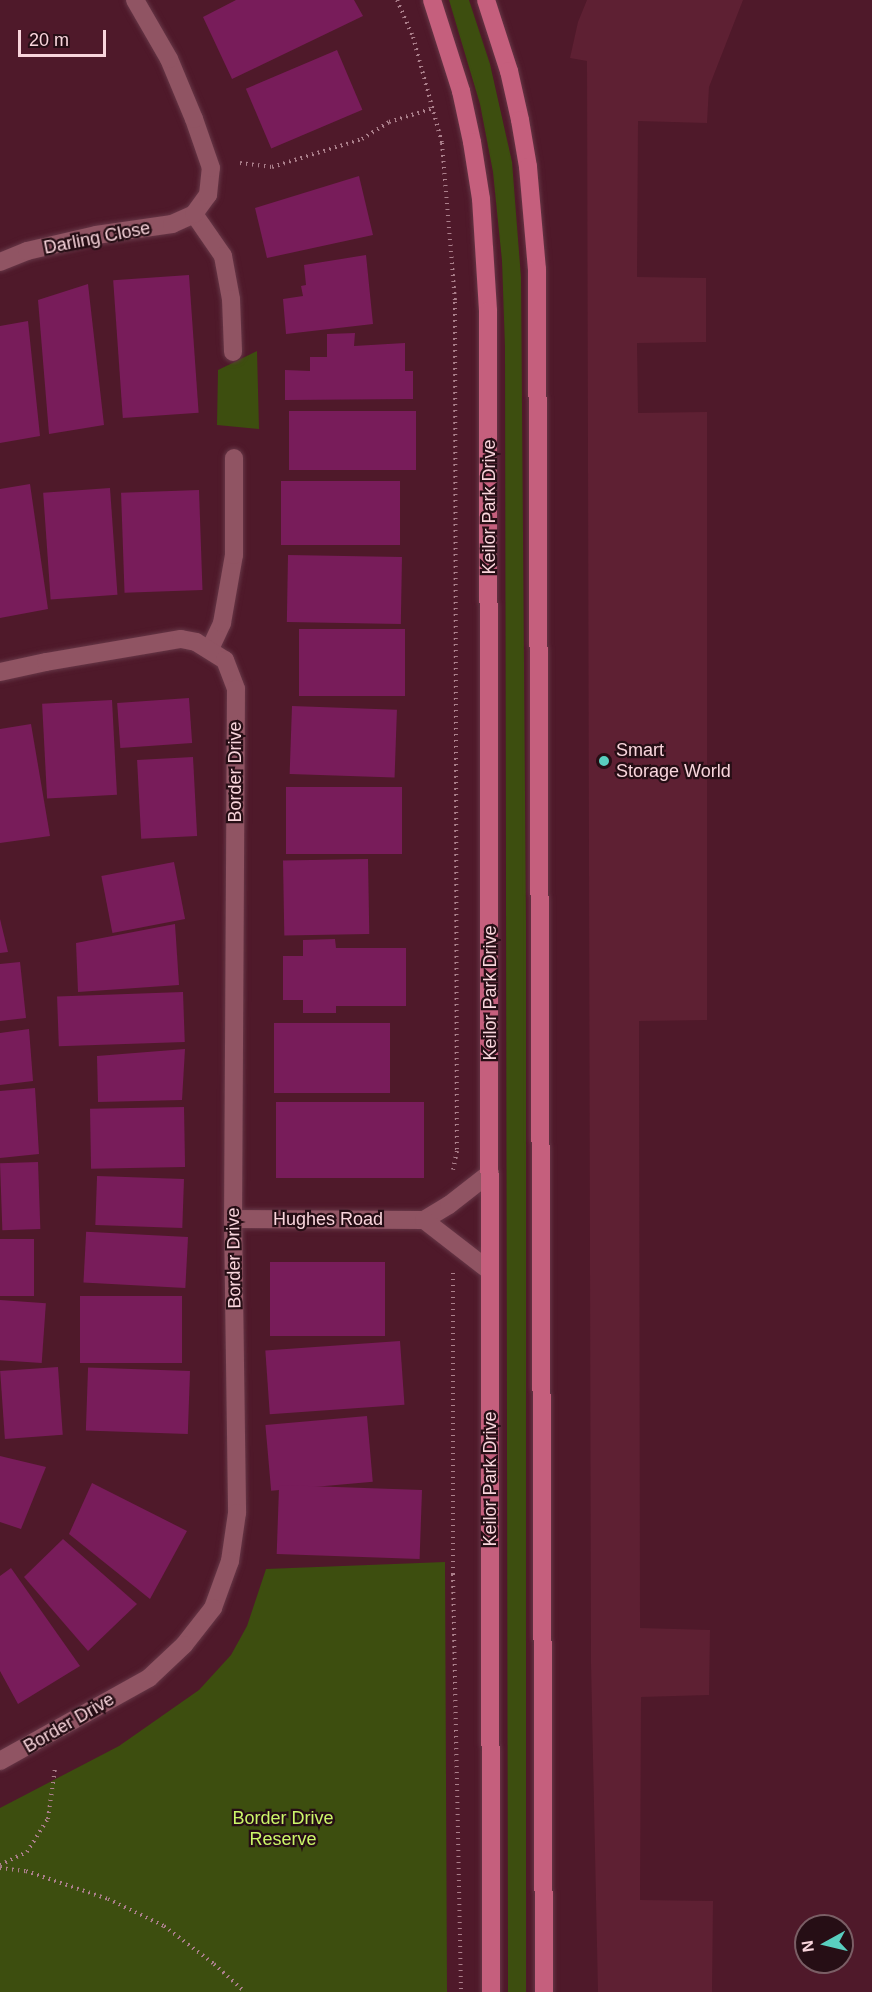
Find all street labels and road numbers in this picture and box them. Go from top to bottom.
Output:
street label: Darling Close [42,217,152,259]
street label: Keilor Park Drive [478,439,500,575]
street label: Border Drive [224,721,246,823]
street label: Keilor Park Drive [479,925,501,1061]
street label: Border Drive [222,1207,246,1309]
street label: Hughes Road [273,1208,383,1230]
street label: Keilor Park Drive [479,1411,501,1547]
street label: Border Drive [20,1688,118,1758]

